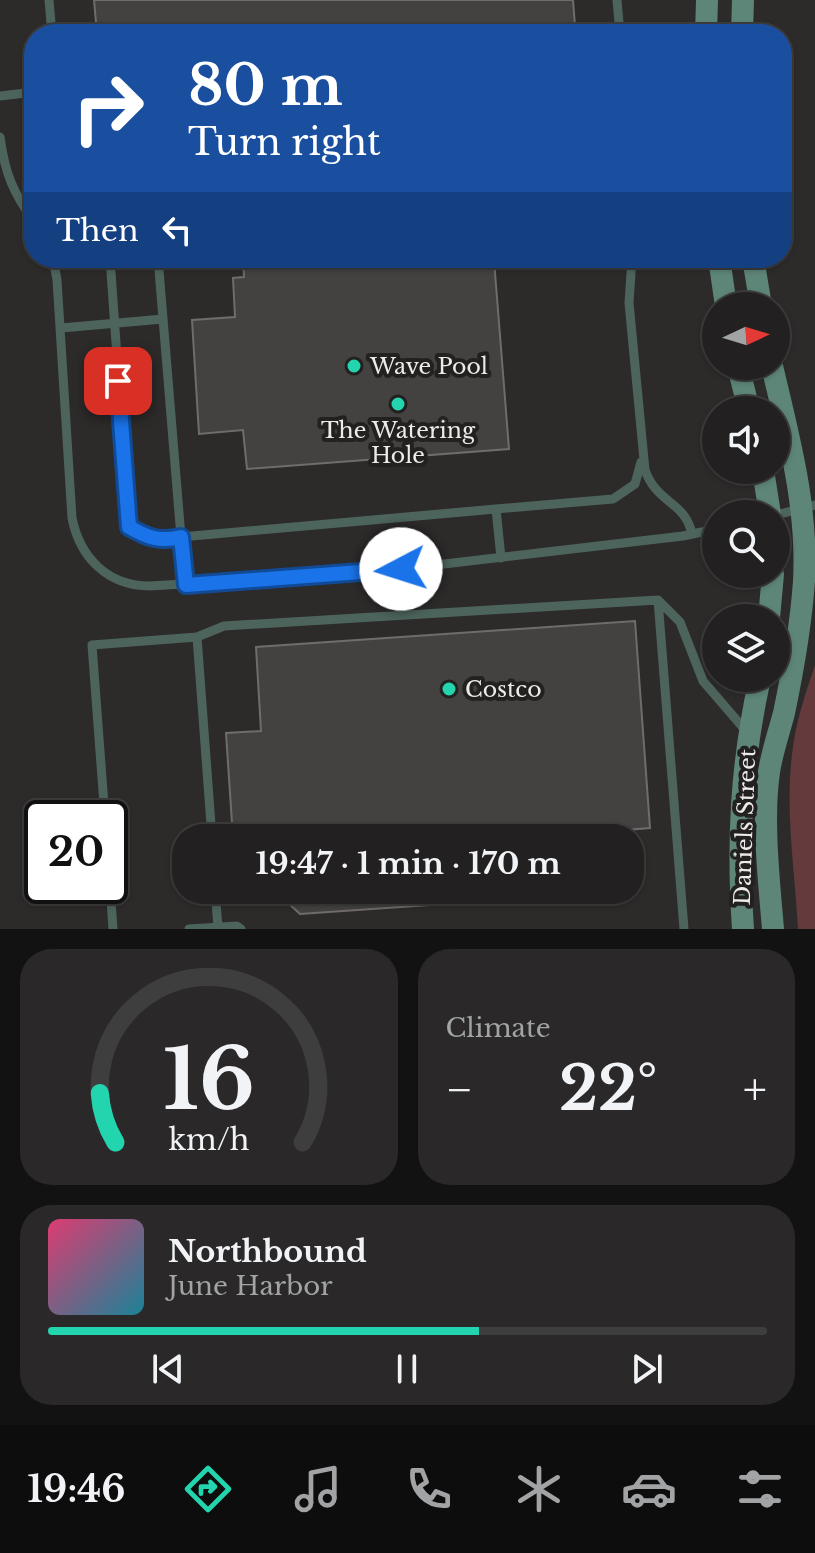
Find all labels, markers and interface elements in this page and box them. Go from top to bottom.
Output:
text: 80 m [188,51,343,120]
icon: right [56,56,160,160]
text: Turn right [188,120,381,165]
icon: left [155,208,199,252]
text: Then [56,212,139,249]
north arrow [702,292,790,380]
map controls [702,292,790,692]
pin [84,347,152,415]
place label: Wave Pool [369,353,488,380]
marker: Wave Pool [345,357,363,375]
icon: arrive [96,359,140,403]
marker: The Watering Hole [389,395,407,413]
button: sound [702,396,790,484]
place label: The Watering Hole [321,417,476,469]
button: search [702,500,790,588]
position arrow [359,527,443,611]
button: layers [702,604,790,692]
place label: Costco [465,676,542,703]
marker: Costco [440,680,458,698]
street label: Daniels Street [729,748,761,906]
speed limit sign: 20 [24,800,128,904]
text: 19:47 · 1 min · 170 m [255,845,561,882]
text: Climate [446,1012,551,1044]
text: 16 [163,1028,255,1131]
text: 22° [559,1052,657,1126]
text: − [446,1062,473,1117]
text: + [743,1062,767,1117]
text: km/h [168,1122,249,1158]
text: Northbound [168,1233,367,1270]
text: June Harbor [168,1270,333,1302]
icon: previous [146,1347,190,1391]
icon: pause [385,1347,429,1391]
icon: next [625,1347,669,1391]
icon: directions [180,1461,236,1517]
icon: music [290,1461,346,1517]
icon: phone [401,1461,457,1517]
icon: climate [511,1461,567,1517]
icon: car [621,1461,677,1517]
icon: filters [732,1461,788,1517]
text: 19:46 [27,1467,126,1512]

